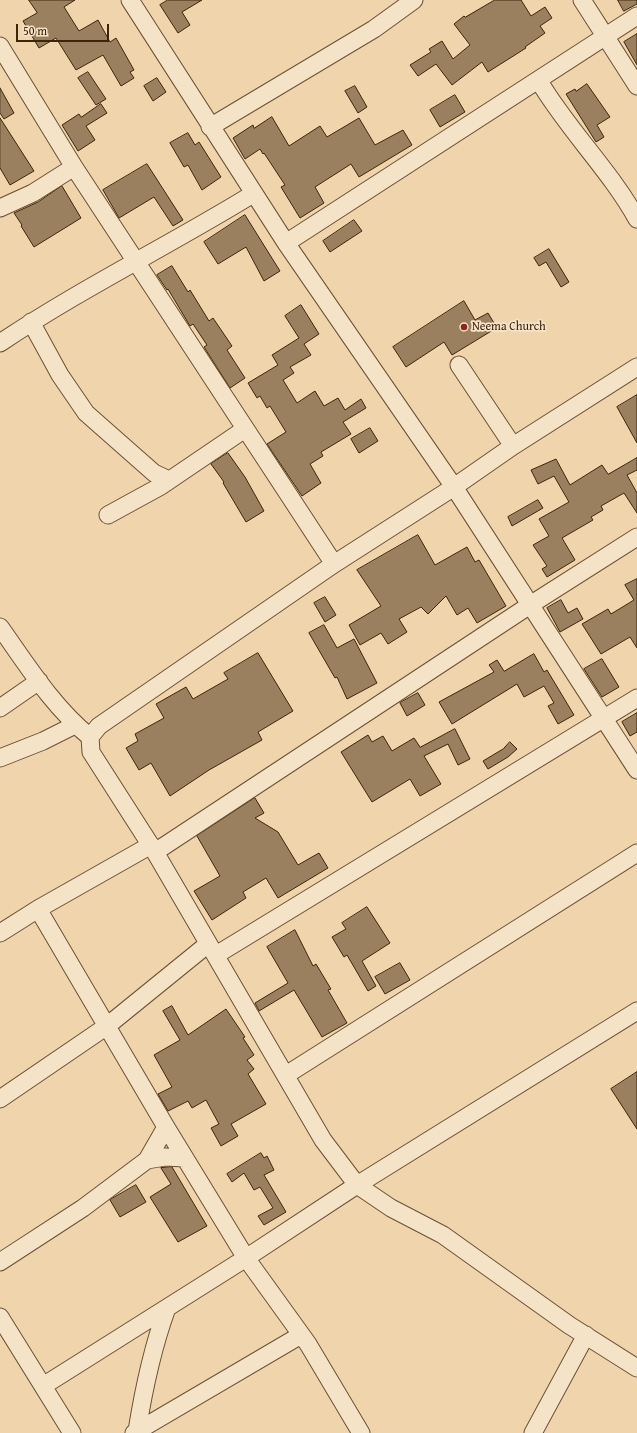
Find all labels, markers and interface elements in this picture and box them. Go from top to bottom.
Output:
scale bar [18,16,111,42]
text: 50 m [23,22,47,39]
place label: Neema Church [472,320,546,334]
marker: Neema Church [459,322,469,332]

